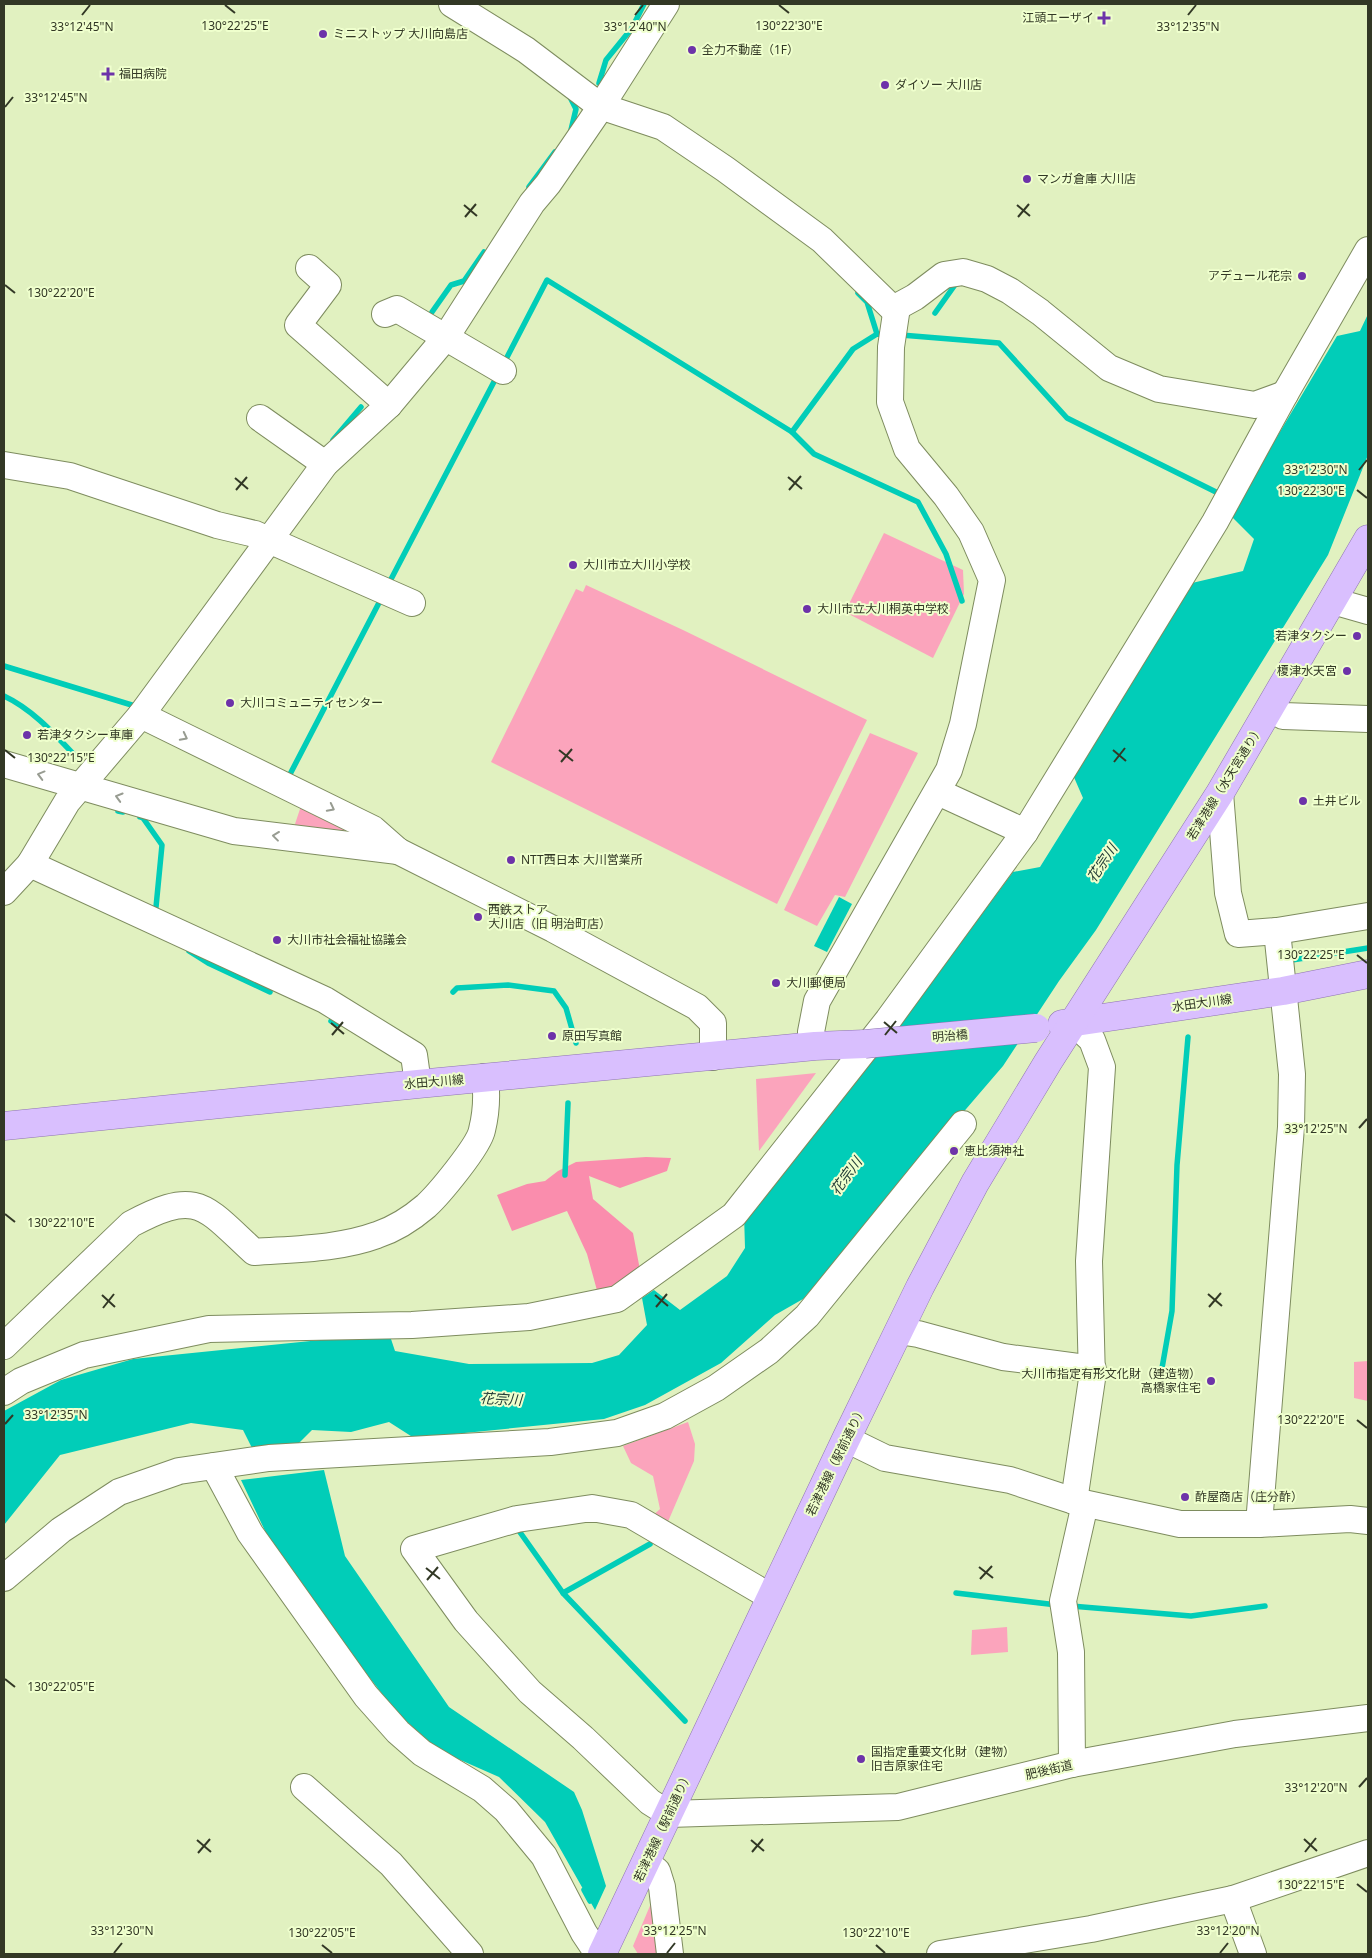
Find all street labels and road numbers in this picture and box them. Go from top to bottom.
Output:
street label: 若津港線（水天宮通り） [1182,722,1267,843]
street label: 水田大川線 [1171,990,1233,1015]
street label: 明治橋 [931,1025,969,1046]
street label: 水田大川線 [403,1070,465,1093]
street label: 若津港線（駅前通り） [802,1403,869,1518]
street label: 肥後街道 [1024,1756,1074,1783]
street label: 若津港線（駅前通り） [629,1769,696,1885]

